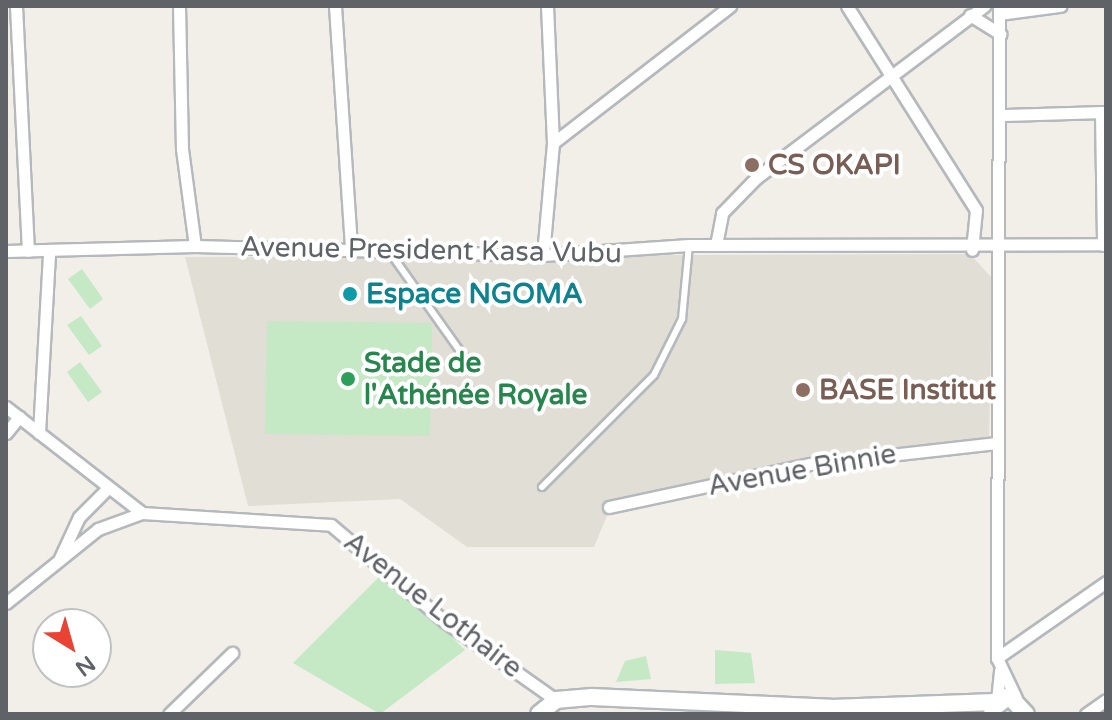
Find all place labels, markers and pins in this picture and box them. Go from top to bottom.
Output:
place label: CS OKAPI [768,148,901,182]
marker: CS OKAPI [743,156,761,174]
place label: Espace NGOMA [366,277,583,311]
marker: Espace NGOMA [341,285,359,303]
place label: Stade de l'Athénée Royale [364,346,587,412]
marker: Stade de l'Athénée Royale [339,370,357,388]
place label: BASE Institut [819,373,996,407]
marker: BASE Institut [794,381,812,399]

